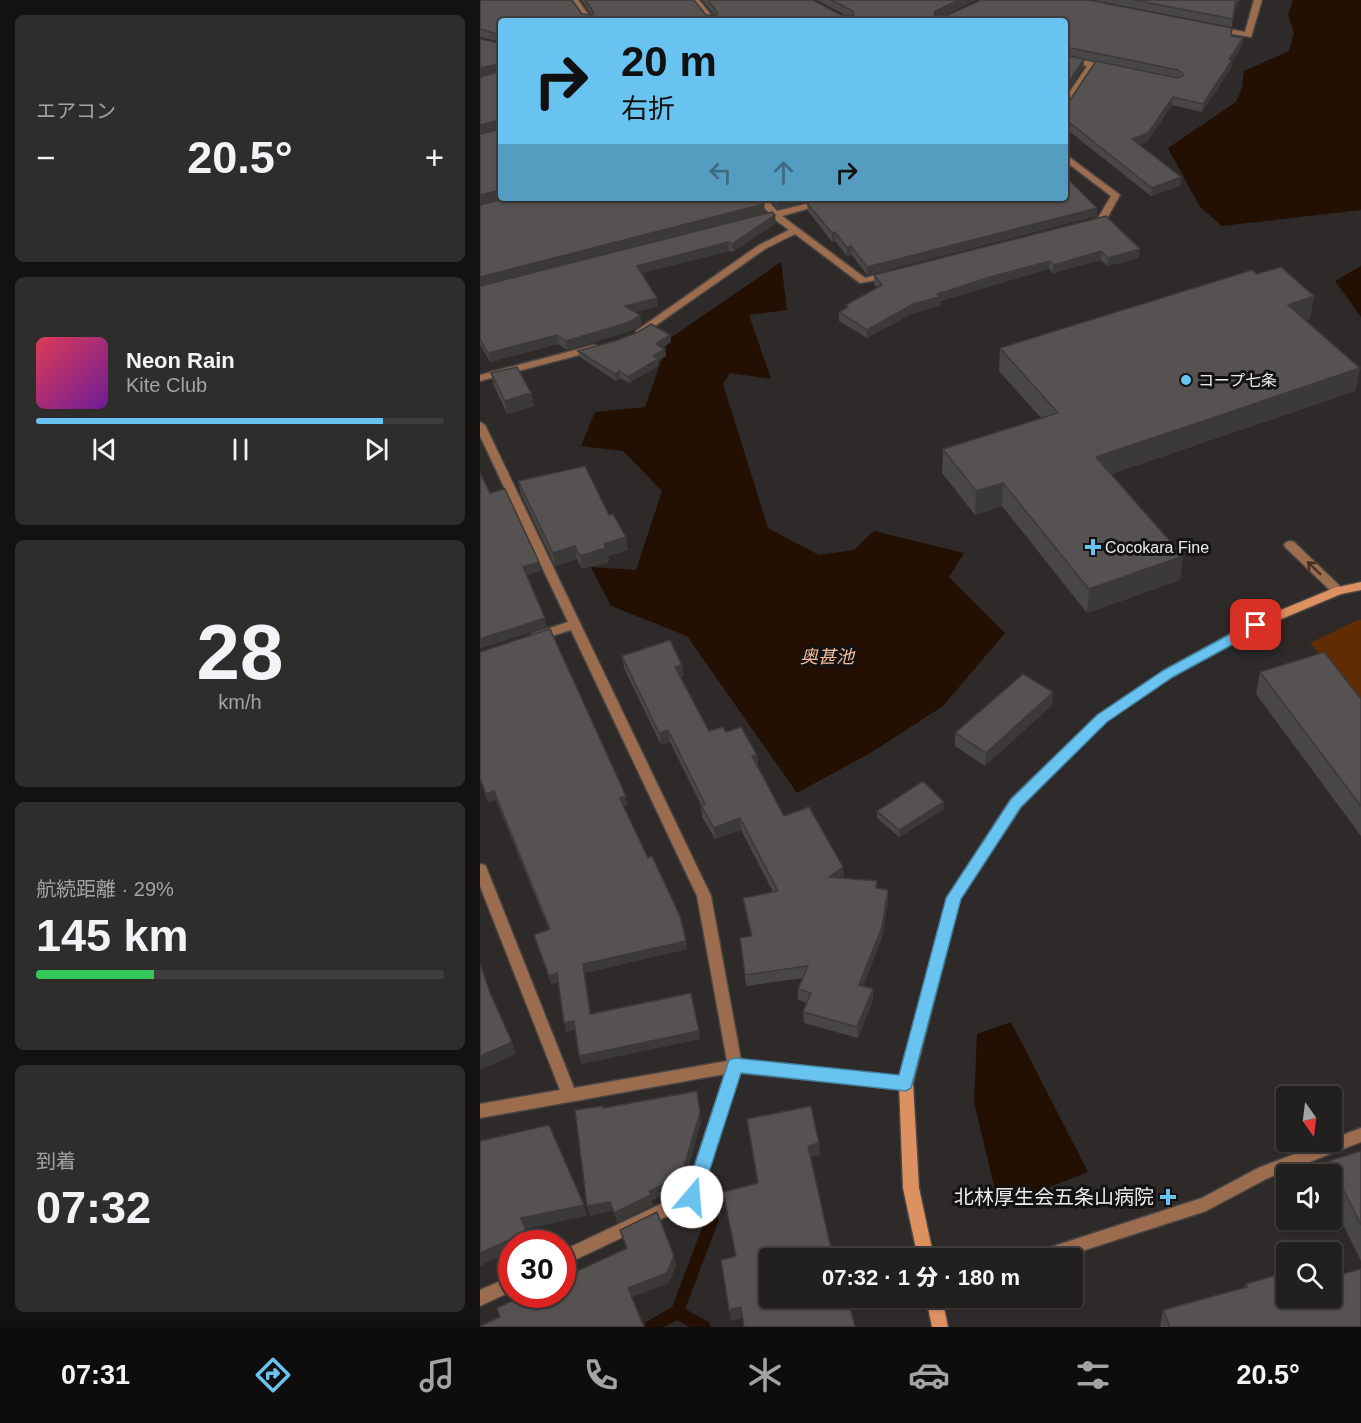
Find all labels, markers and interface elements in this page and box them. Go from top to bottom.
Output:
text: 20 m [621,38,717,85]
icon: right [522,42,600,120]
text: 右折 [621,94,675,124]
text: エアコン [36,100,116,122]
text: 20.5° [187,132,293,183]
text: − [36,139,55,176]
text: + [425,139,444,176]
icon: left [704,156,737,189]
icon: ahead [767,156,800,189]
icon: right [830,156,863,189]
text: Neon Rain [126,348,235,373]
place label: コープ七条 [1198,372,1277,389]
marker: コープ七条 [1179,373,1193,387]
text: Kite Club [126,374,207,396]
icon: previous [88,433,121,466]
icon: pause [224,433,257,466]
icon: next [360,433,393,466]
place label: Cocokara Fine [1105,539,1209,556]
marker: Cocokara Fine [1086,540,1100,554]
one-way arrow [1307,561,1322,575]
pin [1230,599,1281,650]
text: 28 [197,608,283,696]
icon: arrive [1239,608,1272,641]
water label: 奥甚池 [800,647,856,667]
text: km/h [218,691,262,713]
text: 航続距離 · 29% [36,878,174,900]
text: 145 km [36,910,189,961]
north arrow [1276,1086,1342,1152]
map controls [1276,1086,1342,1308]
text: 到着 [36,1150,76,1172]
button: sound [1276,1164,1342,1230]
position arrow [660,1165,724,1229]
text: 07:32 [36,1182,151,1233]
place label: 北林厚生会五条山病院 [954,1186,1154,1208]
marker: 北林厚生会五条山病院 [1159,1188,1177,1206]
speed limit sign: 30 [498,1230,576,1308]
button: search [1276,1242,1342,1308]
text: 07:32 · 1 分 · 180 m [822,1265,1020,1290]
icon: directions [252,1354,294,1396]
icon: music [416,1354,458,1396]
icon: phone [580,1354,622,1396]
icon: climate [744,1354,786,1396]
icon: car [908,1354,950,1396]
icon: filters [1072,1354,1114,1396]
text: 07:31 [61,1360,130,1390]
text: 20.5° [1237,1360,1300,1390]

